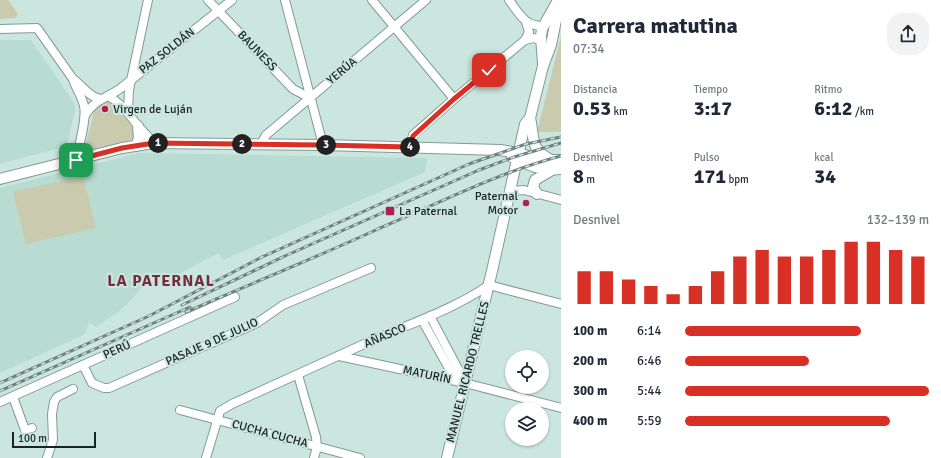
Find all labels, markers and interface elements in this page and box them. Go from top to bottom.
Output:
text: Carrera matutina [573,12,738,39]
button: share [887,13,929,55]
street label: PAZ SOLDÁN [136,25,198,77]
street label: BAUNESS [234,28,280,75]
text: 07:34 [573,41,605,57]
pin [472,53,506,87]
street label: YERÚA [324,54,361,88]
icon: check [478,59,500,81]
text: Distancia [573,83,617,96]
text: Tiempo [694,83,728,96]
text: Ritmo [814,83,842,96]
text: 0.53 [573,96,611,121]
text: 3:17 [694,96,732,121]
text: 6:12 [814,96,853,121]
place label: Virgen de Luján [113,102,192,117]
marker: Virgen de Luján [100,104,110,114]
text: km [611,105,628,118]
text: /km [853,105,874,118]
pin: 1 [148,133,168,153]
pin: 2 [232,134,252,154]
pin: 3 [316,135,336,155]
text: 1 [155,136,161,149]
text: 2 [239,137,245,150]
pin: 4 [400,137,420,157]
text: 3 [323,138,329,151]
text: 4 [407,140,413,153]
pin [59,143,93,177]
icon: arrive [65,149,87,171]
text: Desnivel [573,151,613,164]
text: Pulso [694,151,720,164]
text: kcal [814,151,834,164]
text: 8 [573,164,584,189]
text: 171 [694,164,726,189]
text: 34 [814,164,836,189]
text: m [584,173,595,186]
text: bpm [726,173,749,186]
place label: Paternal Motor [475,189,519,218]
marker: Paternal Motor [521,198,531,208]
place label: La Paternal [399,204,458,219]
marker: La Paternal [384,205,396,217]
text: Desnivel [573,212,620,228]
text: 132–139 m [867,212,929,228]
district label: LA PATERNAL [107,271,215,291]
street label: MANUEL RICARDO TRELLES [443,299,493,444]
street label: PASAJE 9 DE JULIO [163,315,261,369]
street label: AÑASCO [362,320,409,352]
text: 100 m [573,323,607,339]
text: 6:14 [637,323,662,339]
street label: PERÚ [101,337,133,363]
map controls [505,350,549,446]
button: locate [505,350,549,394]
text: 200 m [573,353,607,369]
text: 6:46 [637,353,662,369]
street label: MATURÍN [401,363,453,387]
text: 300 m [573,383,607,399]
text: 5:44 [637,383,662,399]
button: layers [505,402,549,446]
text: 400 m [573,413,607,429]
text: 5:59 [637,413,662,429]
street label: CUCHA CUCHA [230,417,310,452]
scale bar [12,430,96,449]
text: 100 m [18,432,47,445]

